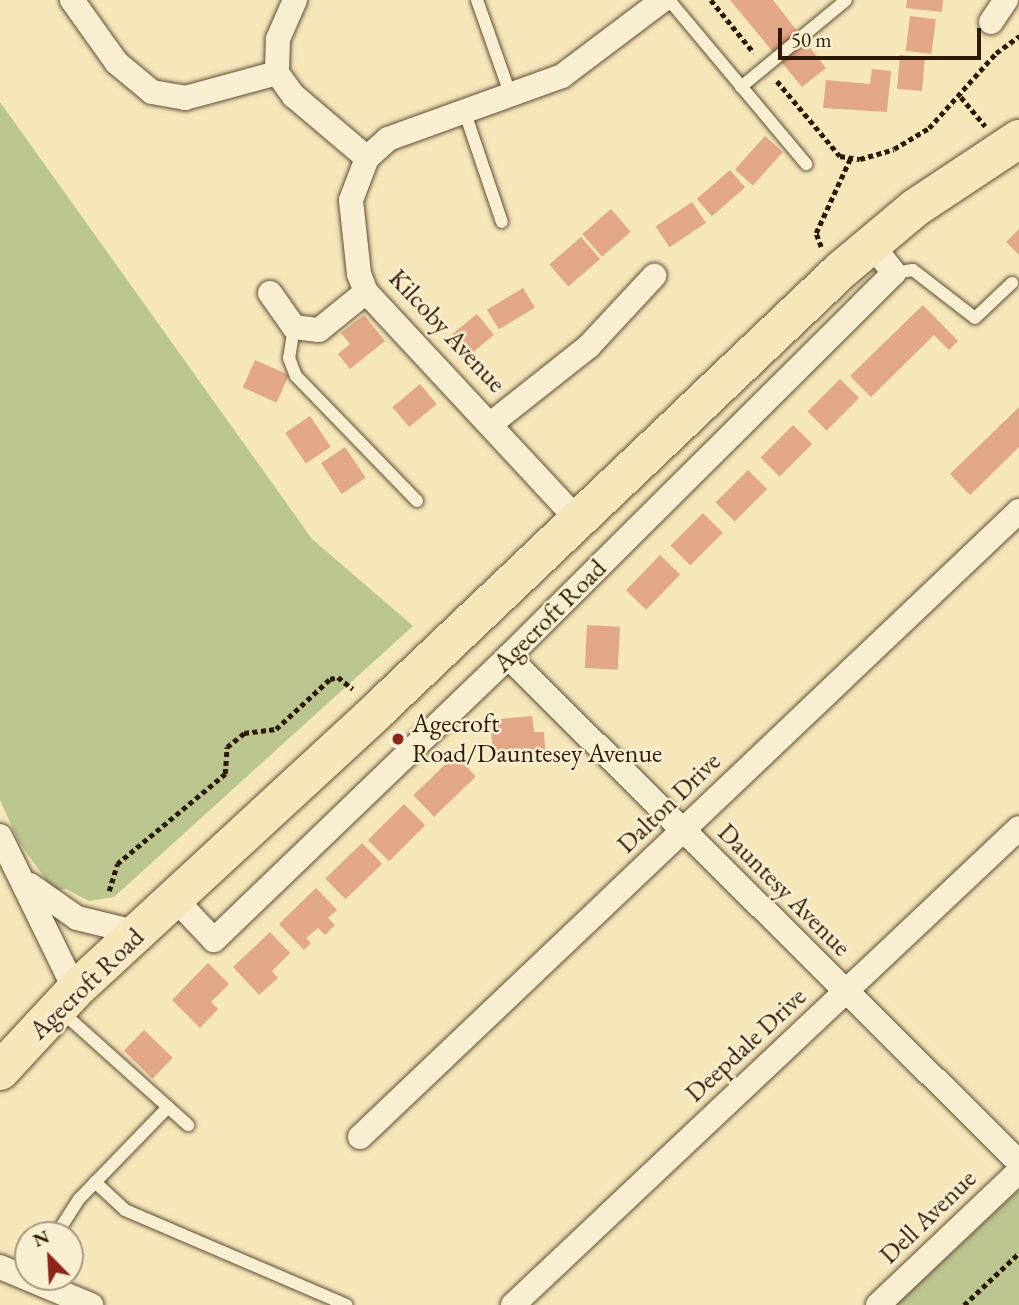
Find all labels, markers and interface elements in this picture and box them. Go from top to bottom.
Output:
scale bar [781,14,984,58]
text: 50 m [791,26,832,53]
street label: Kilcoby Avenue [382,263,512,399]
street label: Agecroft Road [487,553,613,679]
place label: Agecroft Road/Dauntesey Avenue [412,708,662,770]
marker: Agecroft Road/Dauntesey Avenue [390,731,406,747]
street label: Dalton Drive [611,746,727,860]
street label: Dauntesy Avenue [711,817,857,963]
street label: Agecroft Road [23,922,151,1046]
street label: Deepdale Drive [679,981,813,1109]
street label: Dell Avenue [873,1163,983,1271]
north arrow [14,1221,84,1291]
text: N [29,1224,53,1253]

